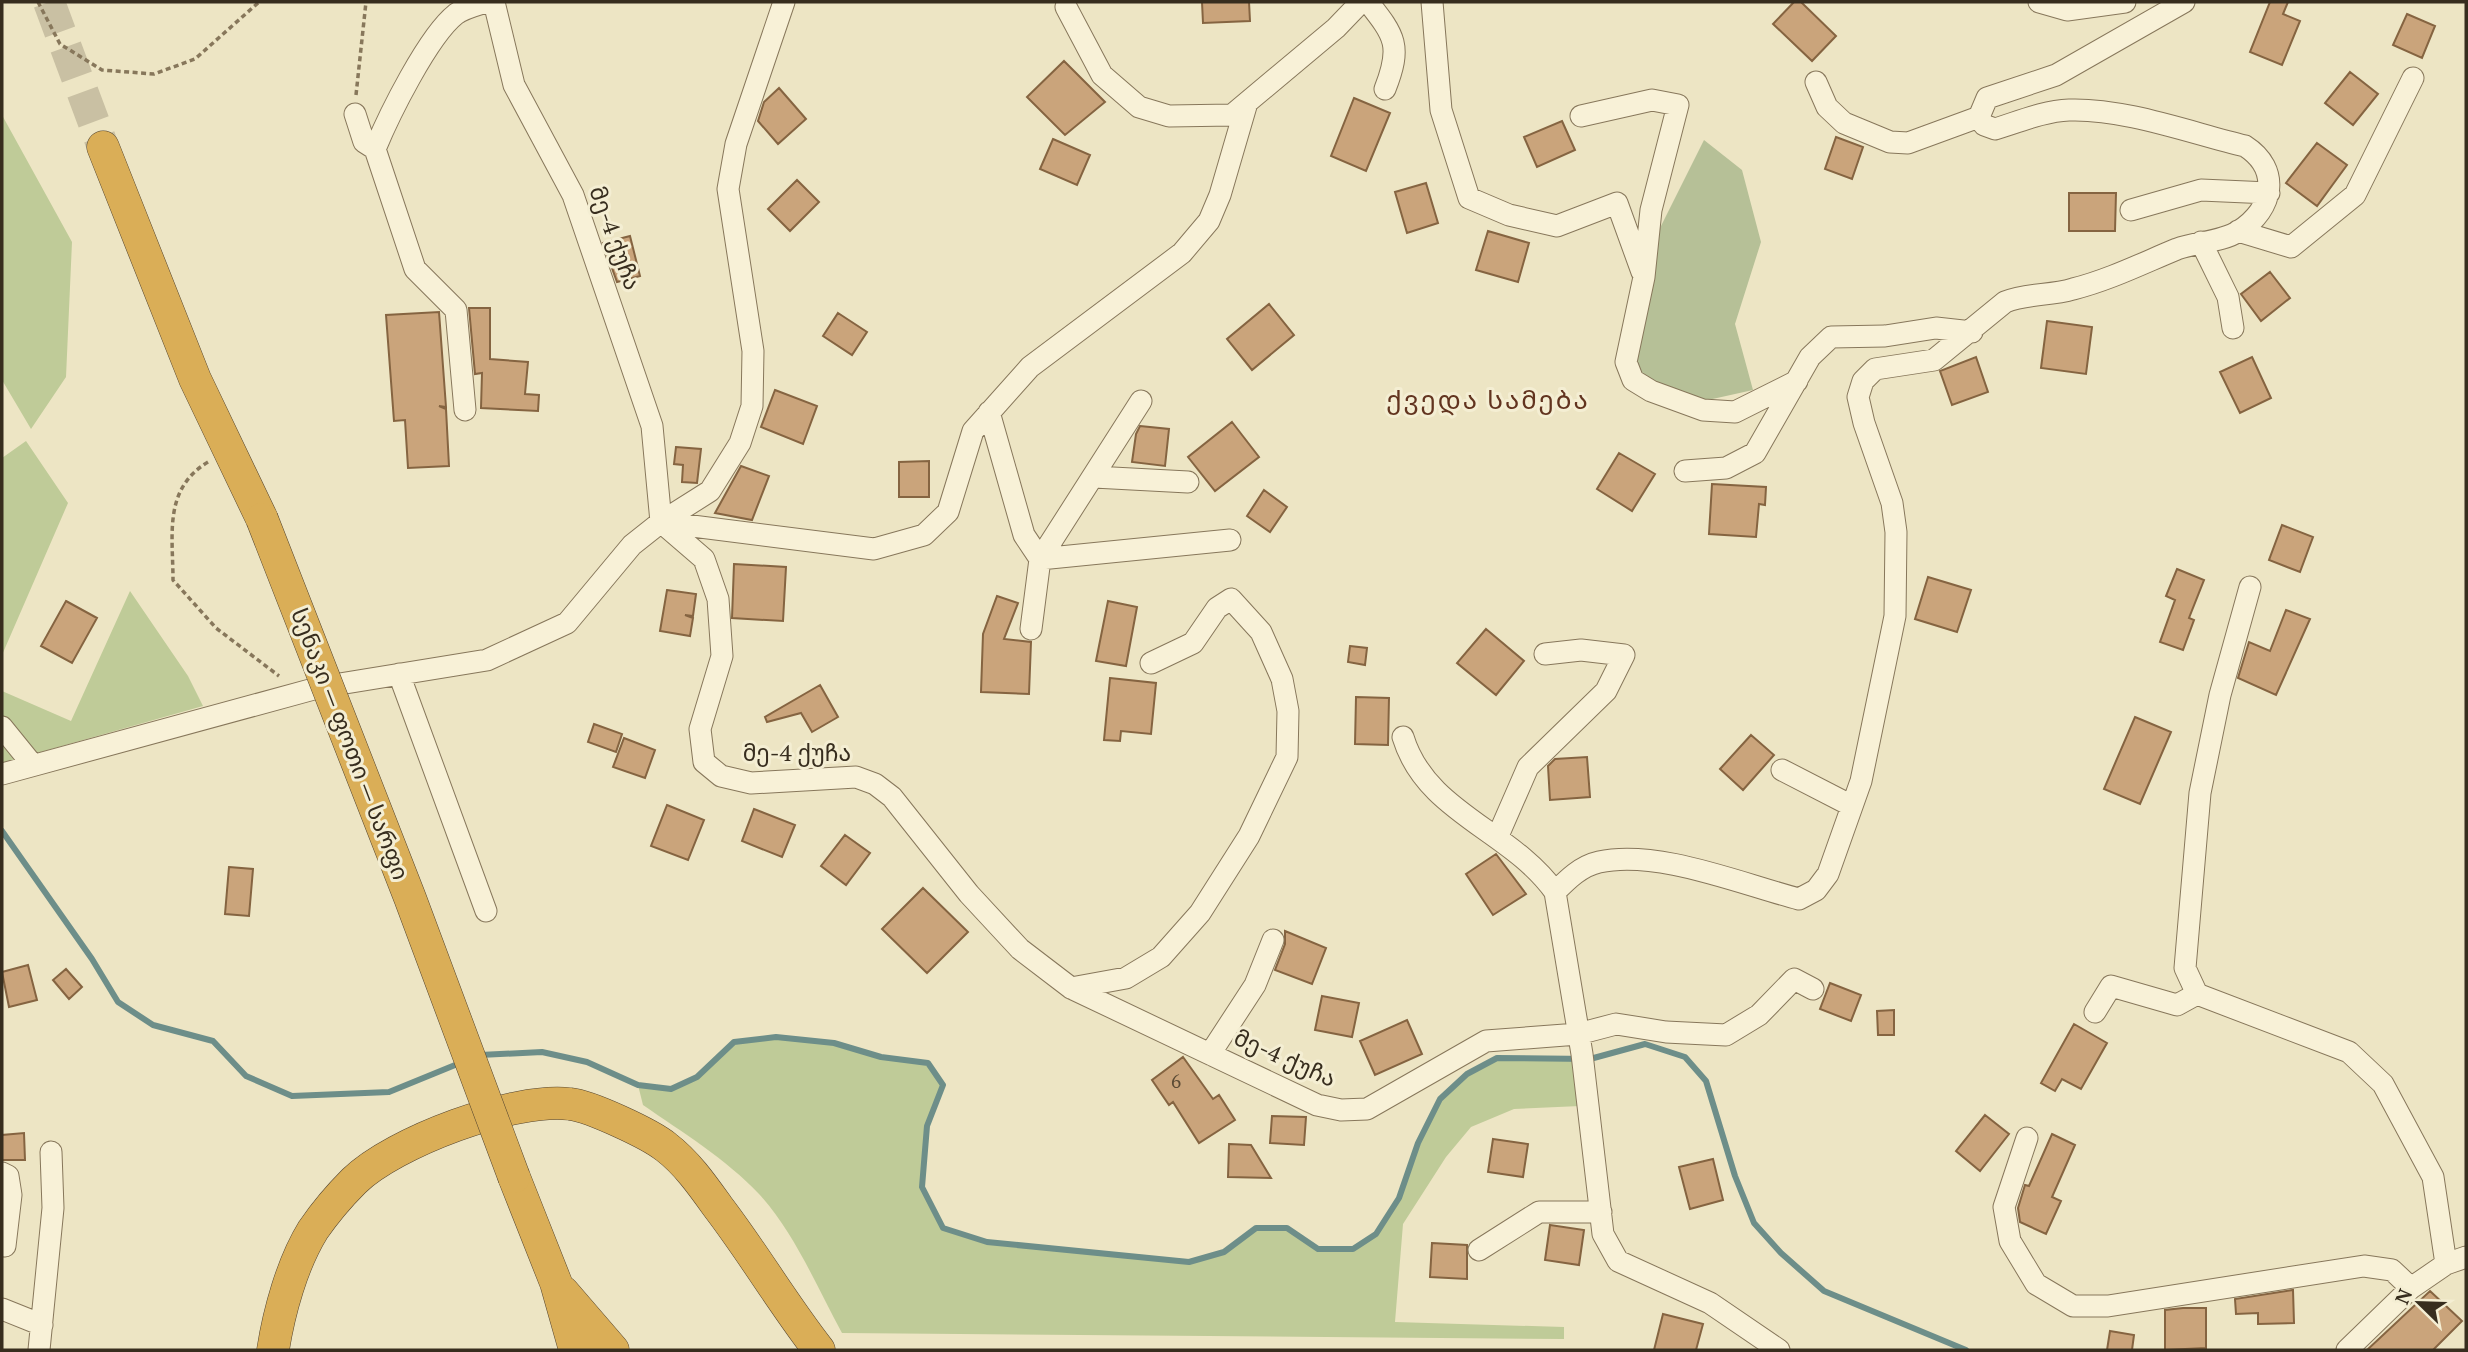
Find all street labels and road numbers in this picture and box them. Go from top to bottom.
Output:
street label: მე-4 ქუჩა [582,182,649,294]
street label: სენაკი — ფოთი — სარფი [284,604,417,884]
street label: მე-4 ქუჩა [743,737,851,768]
street label: მე-4 ქუჩა [1229,1021,1341,1094]

